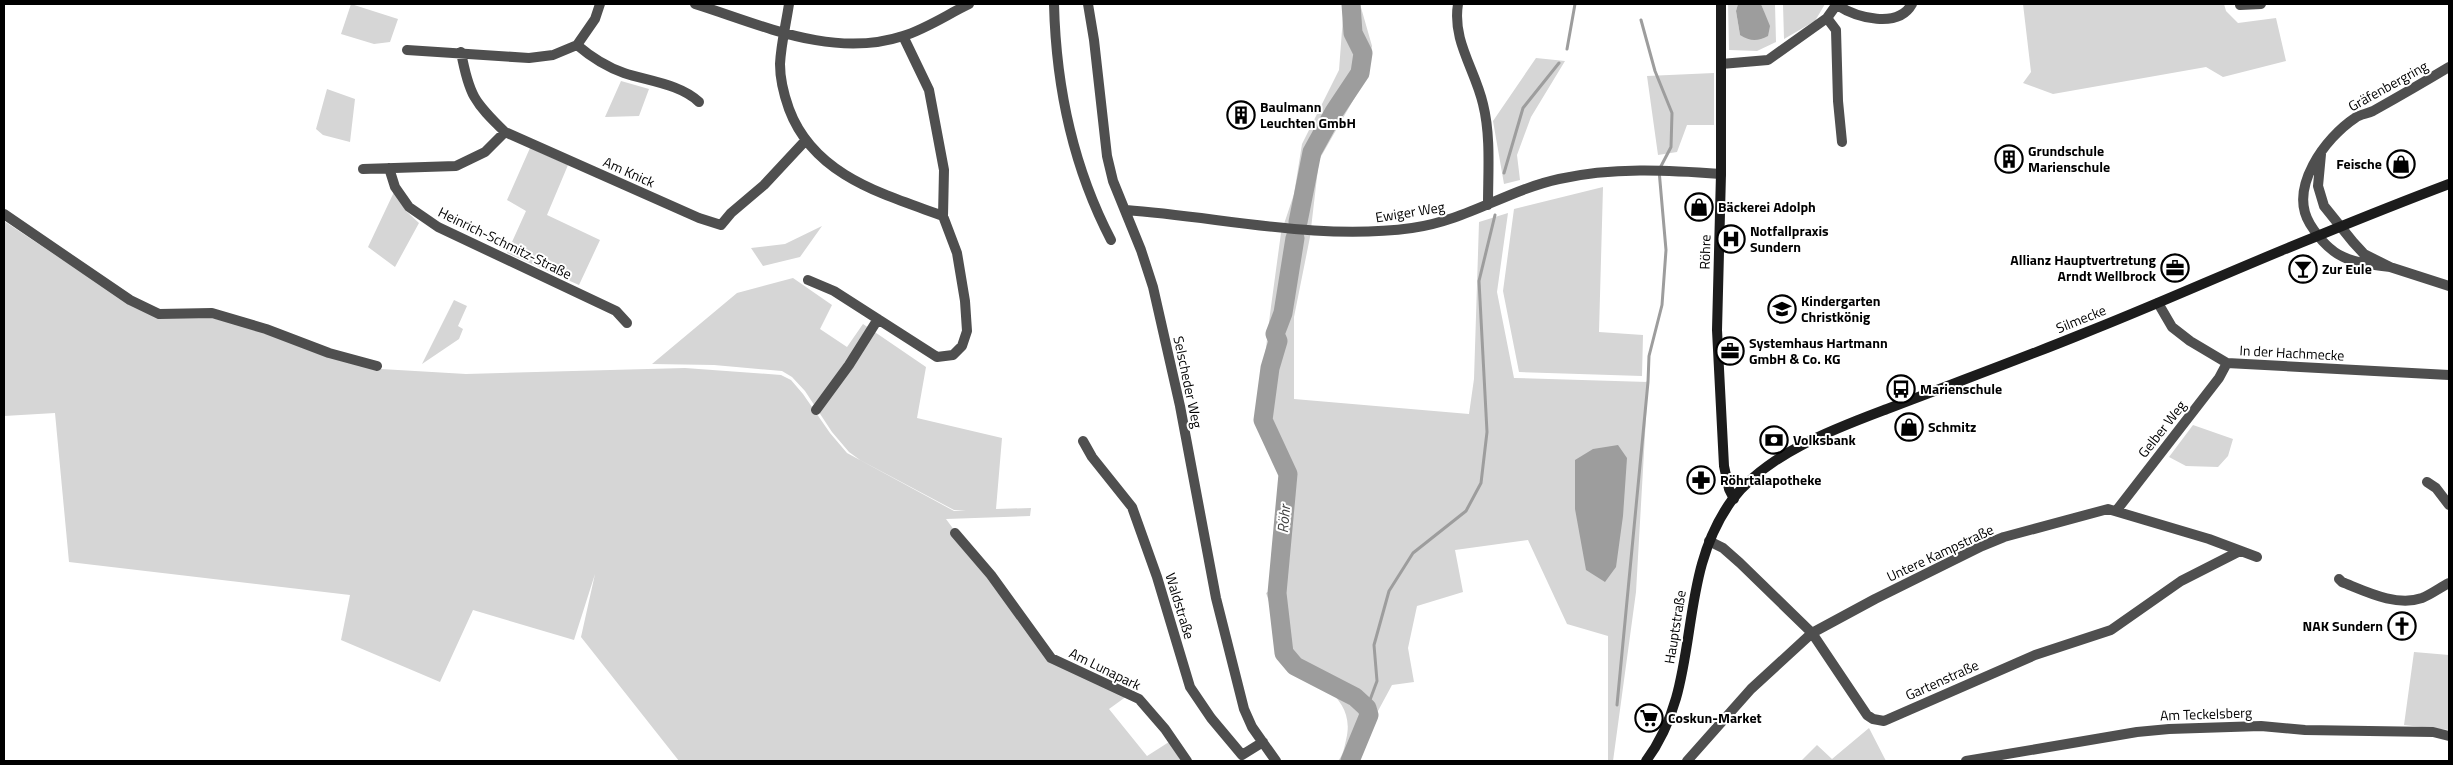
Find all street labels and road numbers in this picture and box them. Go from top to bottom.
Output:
street label: Gräfenbergring [2344,55,2432,116]
street label: Am Knick [600,151,659,192]
street label: Ewiger Weg [1374,196,1446,227]
street label: Heinrich-Schmitz-Straße [435,201,576,284]
street label: Röhre [1693,234,1716,270]
street label: Silmecke [2053,299,2109,338]
street label: Selscheder Weg [1168,334,1209,430]
street label: In der Hachmecke [2239,339,2345,366]
street label: Gelber Weg [2132,396,2191,462]
street label: Untere Kampstraße [1883,519,1997,587]
street label: Waldstraße [1160,570,1200,642]
street label: Hauptstraße [1658,588,1691,665]
street label: Am Lunapark [1066,642,1145,695]
street label: Gartenstraße [1902,654,1982,705]
street label: Am Teckelsberg [2160,701,2252,726]

